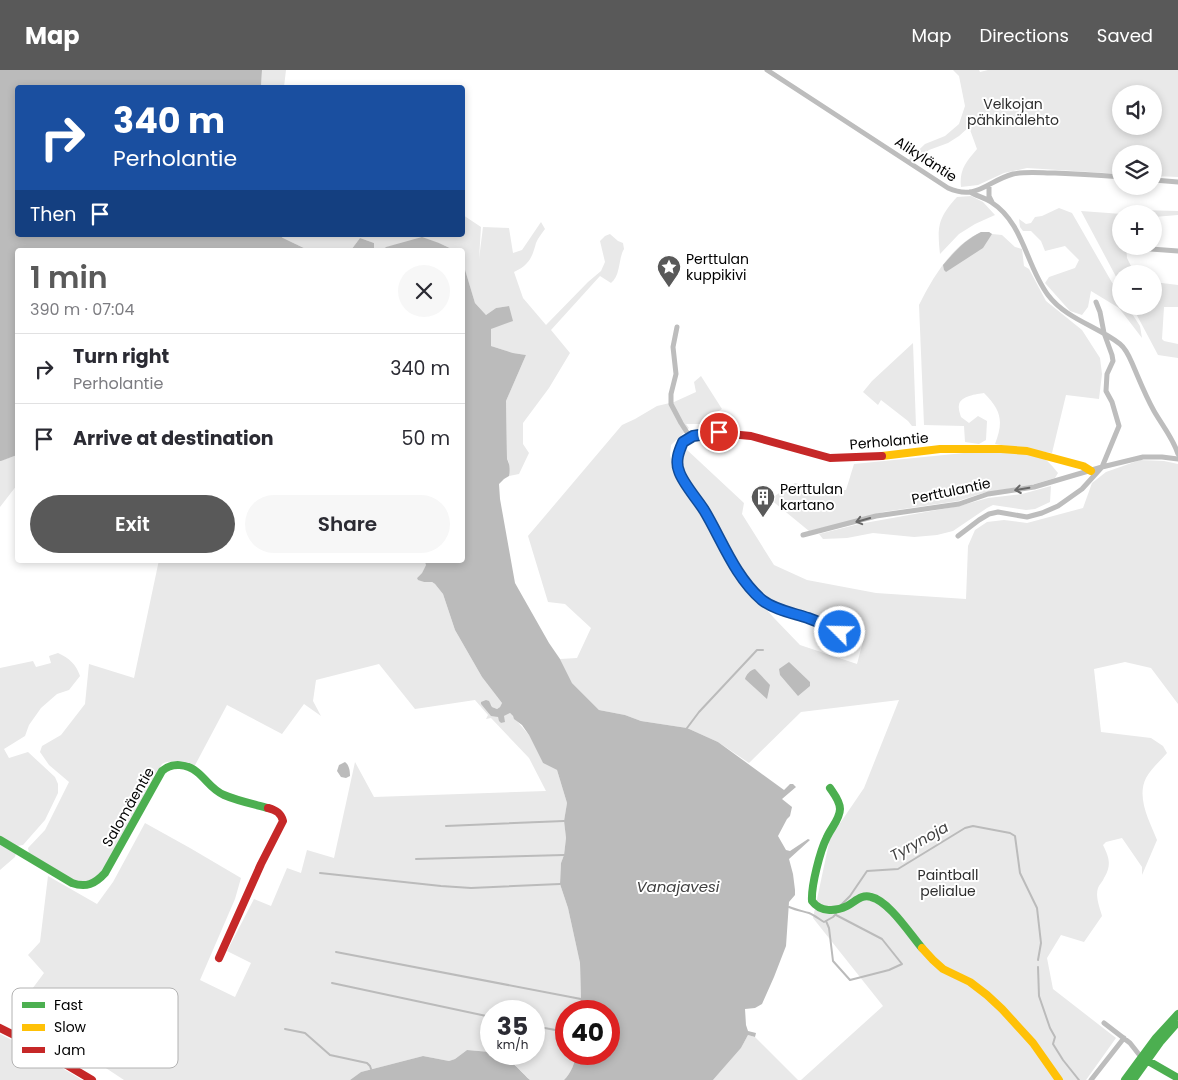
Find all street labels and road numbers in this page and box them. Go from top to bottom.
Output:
street label: Alikyläntie [891,131,961,187]
street label: Perholantie [849,428,930,454]
street label: Perttulantie [910,473,993,509]
street label: Salomäentie [97,763,159,850]

